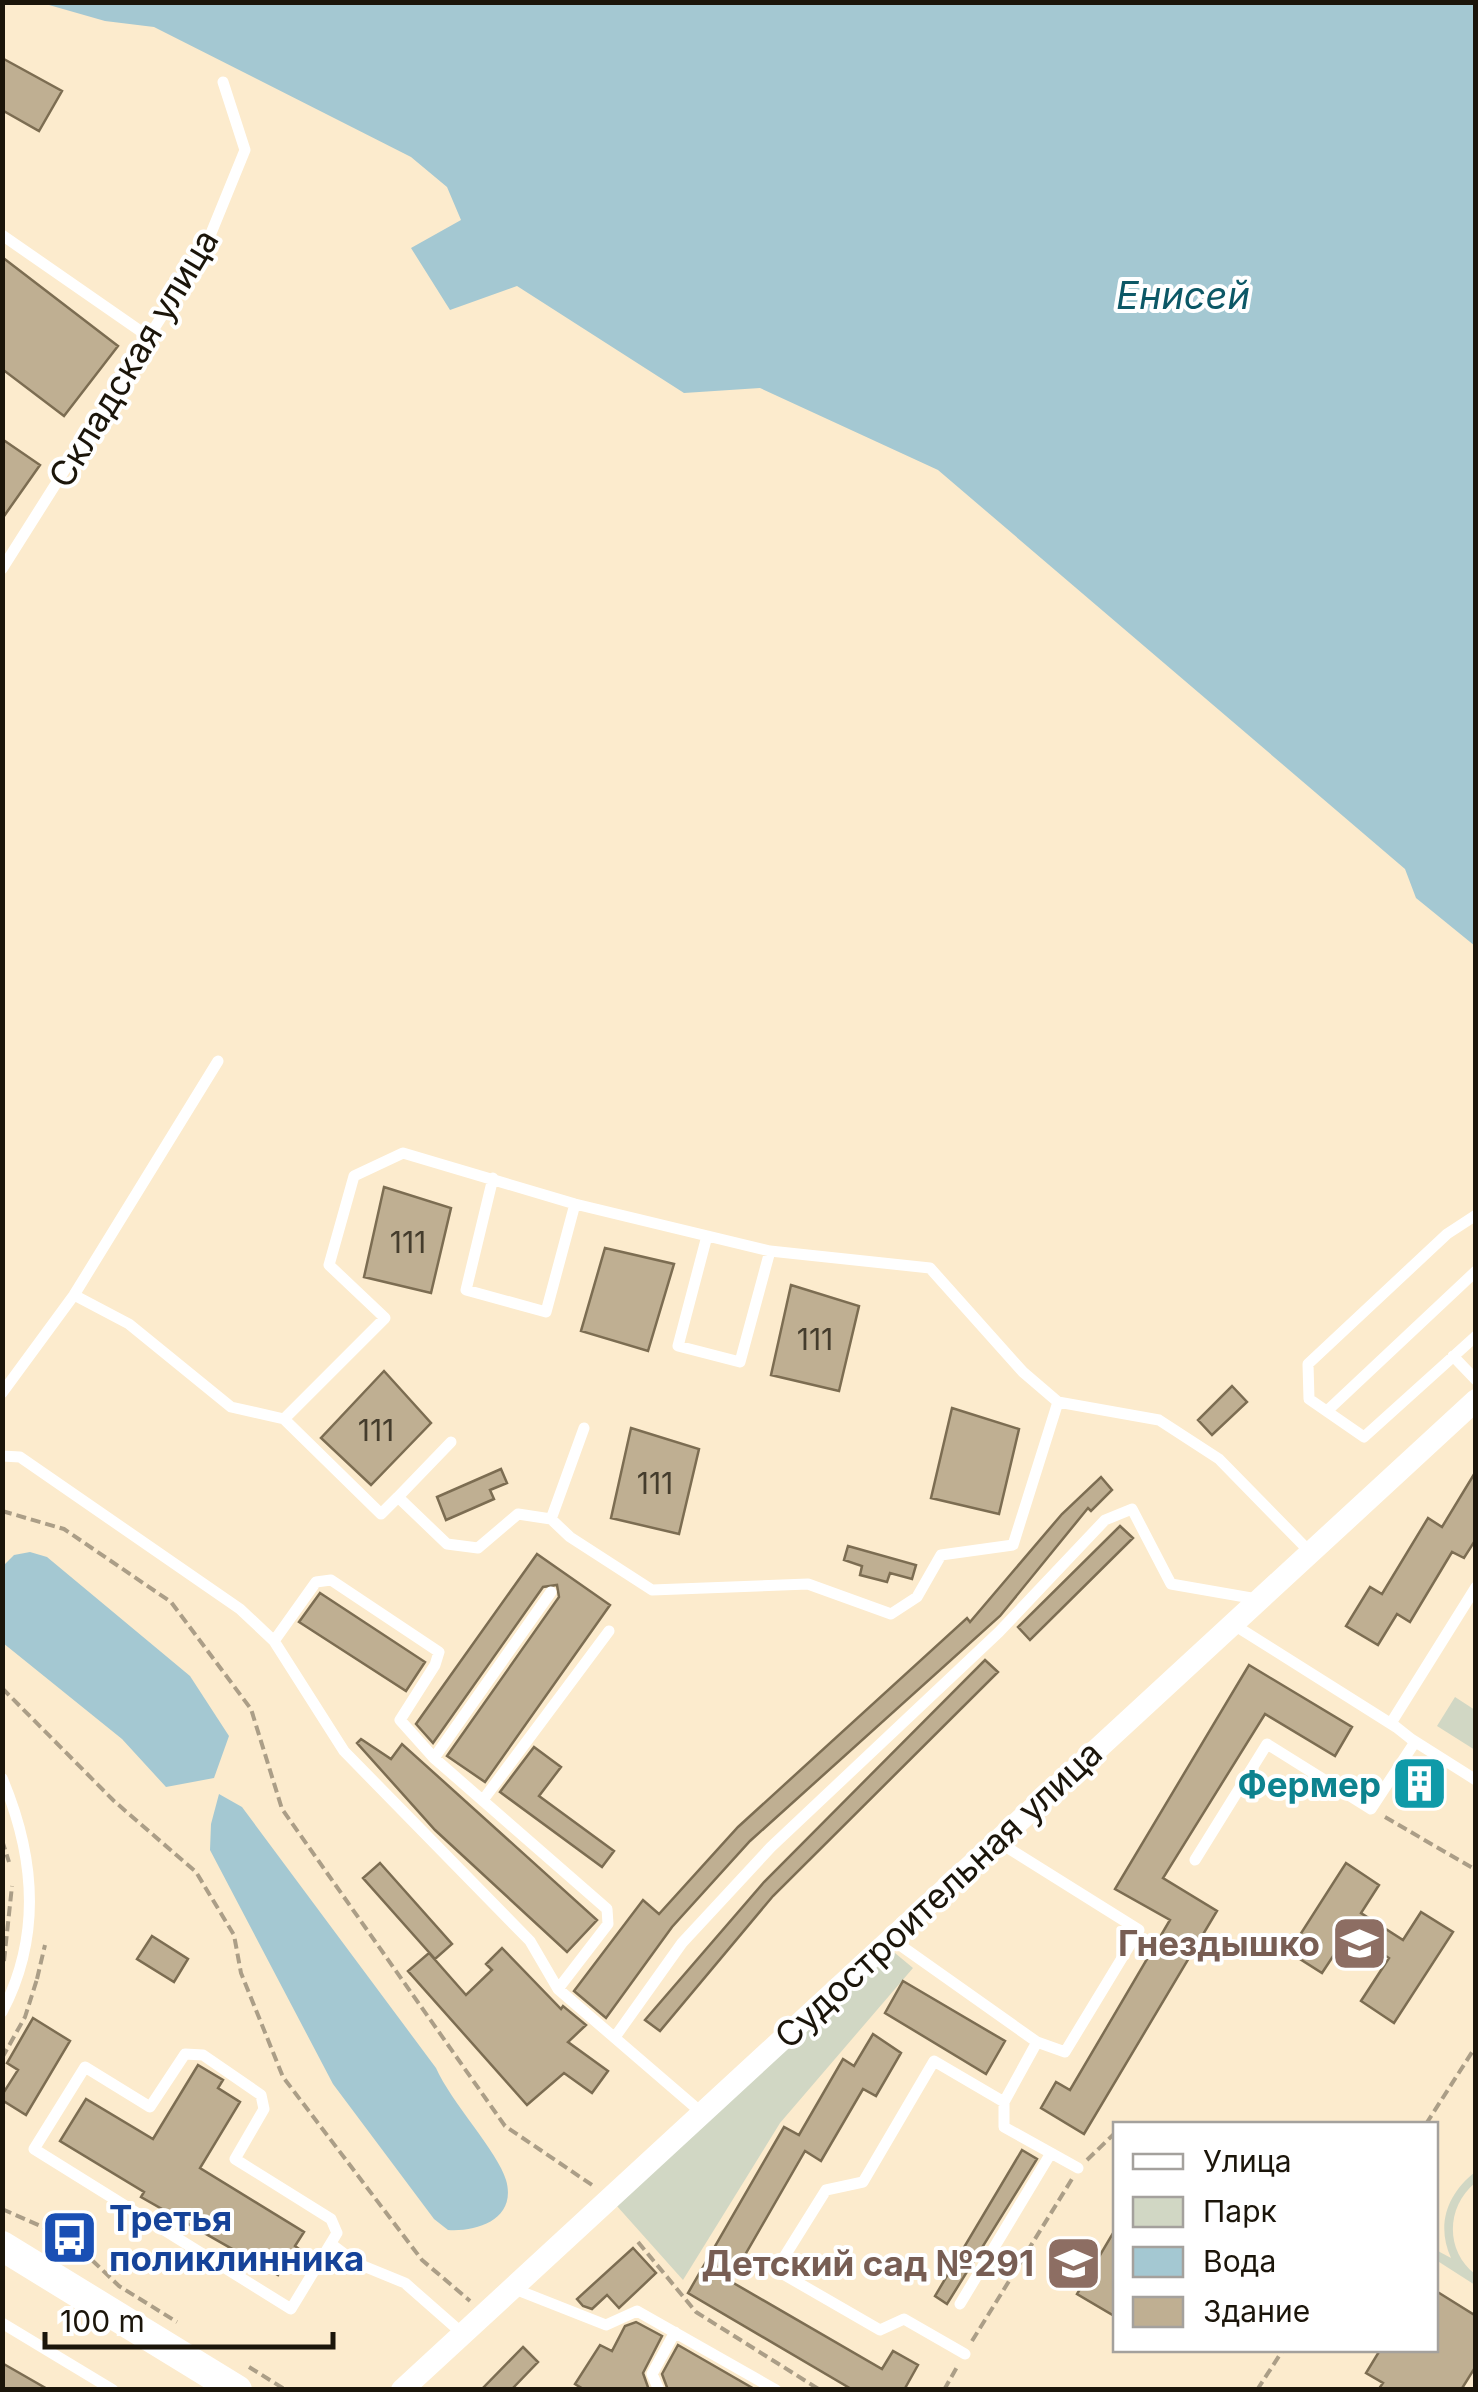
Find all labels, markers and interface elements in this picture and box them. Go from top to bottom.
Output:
street label: Складская улица [39,221,227,495]
water label: Енисей [1116,272,1250,318]
house number: 111 [390,1224,426,1260]
house number: 111 [797,1321,833,1357]
house number: 111 [358,1412,394,1448]
house number: 111 [637,1465,673,1501]
street label: Судостроительная улица [766,1732,1110,2056]
building icon: Фермер [1390,1754,1450,1814]
place label: Фермер [1238,1763,1381,1805]
school or university icon: Гнездышко [1329,1913,1389,1973]
place label: Гнездышко [1118,1922,1320,1964]
legend [1113,2122,1438,2352]
text: Улица [1203,2143,1292,2179]
text: Парк [1203,2193,1277,2229]
place label: Третья поликлинника [109,2197,364,2279]
bus stop icon: Третья поликлинника [40,2208,100,2268]
school or university icon: Детский сад №291 [1043,2233,1103,2293]
place label: Детский сад №291 [702,2242,1034,2284]
text: Вода [1203,2243,1276,2279]
scale bar [45,2287,332,2349]
text: Здание [1203,2293,1310,2329]
text: 100 m [60,2303,145,2339]

